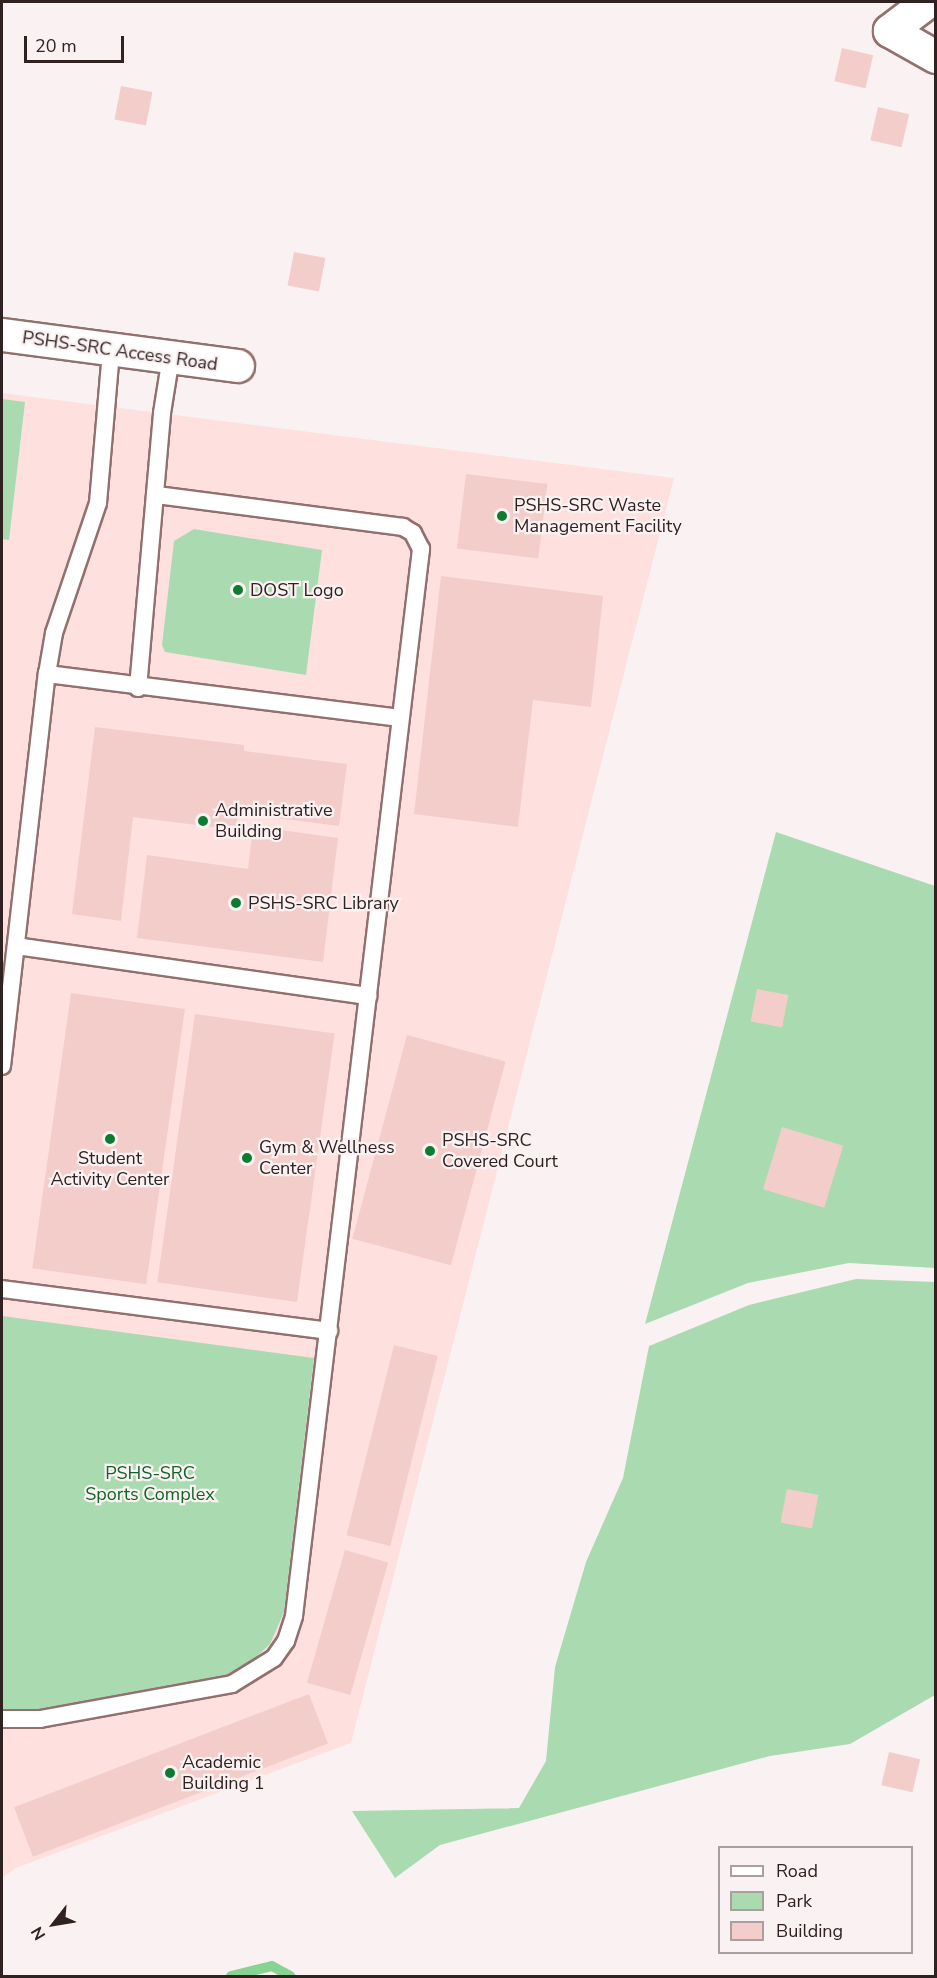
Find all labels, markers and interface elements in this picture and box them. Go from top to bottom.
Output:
scale bar [27,24,128,62]
text: 20 m [35,34,77,58]
street label: PSHS-SRC Access Road [21,327,219,375]
place label: PSHS-SRC Waste Management Facility [514,495,682,538]
marker: PSHS-SRC Waste Management Facility [495,509,509,523]
place label: DOST Logo [250,579,344,601]
marker: DOST Logo [231,583,245,597]
place label: Administrative Building [215,800,332,842]
marker: Administrative Building [196,814,210,828]
place label: PSHS-SRC Library [248,892,399,914]
marker: PSHS-SRC Library [229,896,243,910]
place label: PSHS-SRC Covered Court [442,1130,558,1172]
marker: Student Activity Center [103,1132,117,1146]
place label: Gym & Wellness Center [259,1137,395,1180]
marker: PSHS-SRC Covered Court [423,1144,437,1158]
place label: Student Activity Center [50,1148,170,1190]
marker: Gym & Wellness Center [240,1151,254,1165]
park label: PSHS-SRC Sports Complex [85,1463,215,1506]
place label: Academic Building 1 [182,1752,265,1794]
marker: Academic Building 1 [163,1766,177,1780]
legend [718,1846,913,1954]
text: Road [776,1859,818,1883]
text: Park [776,1889,812,1913]
north arrow [24,1894,84,1954]
text: Building [776,1919,843,1943]
text: N [26,1922,51,1944]

